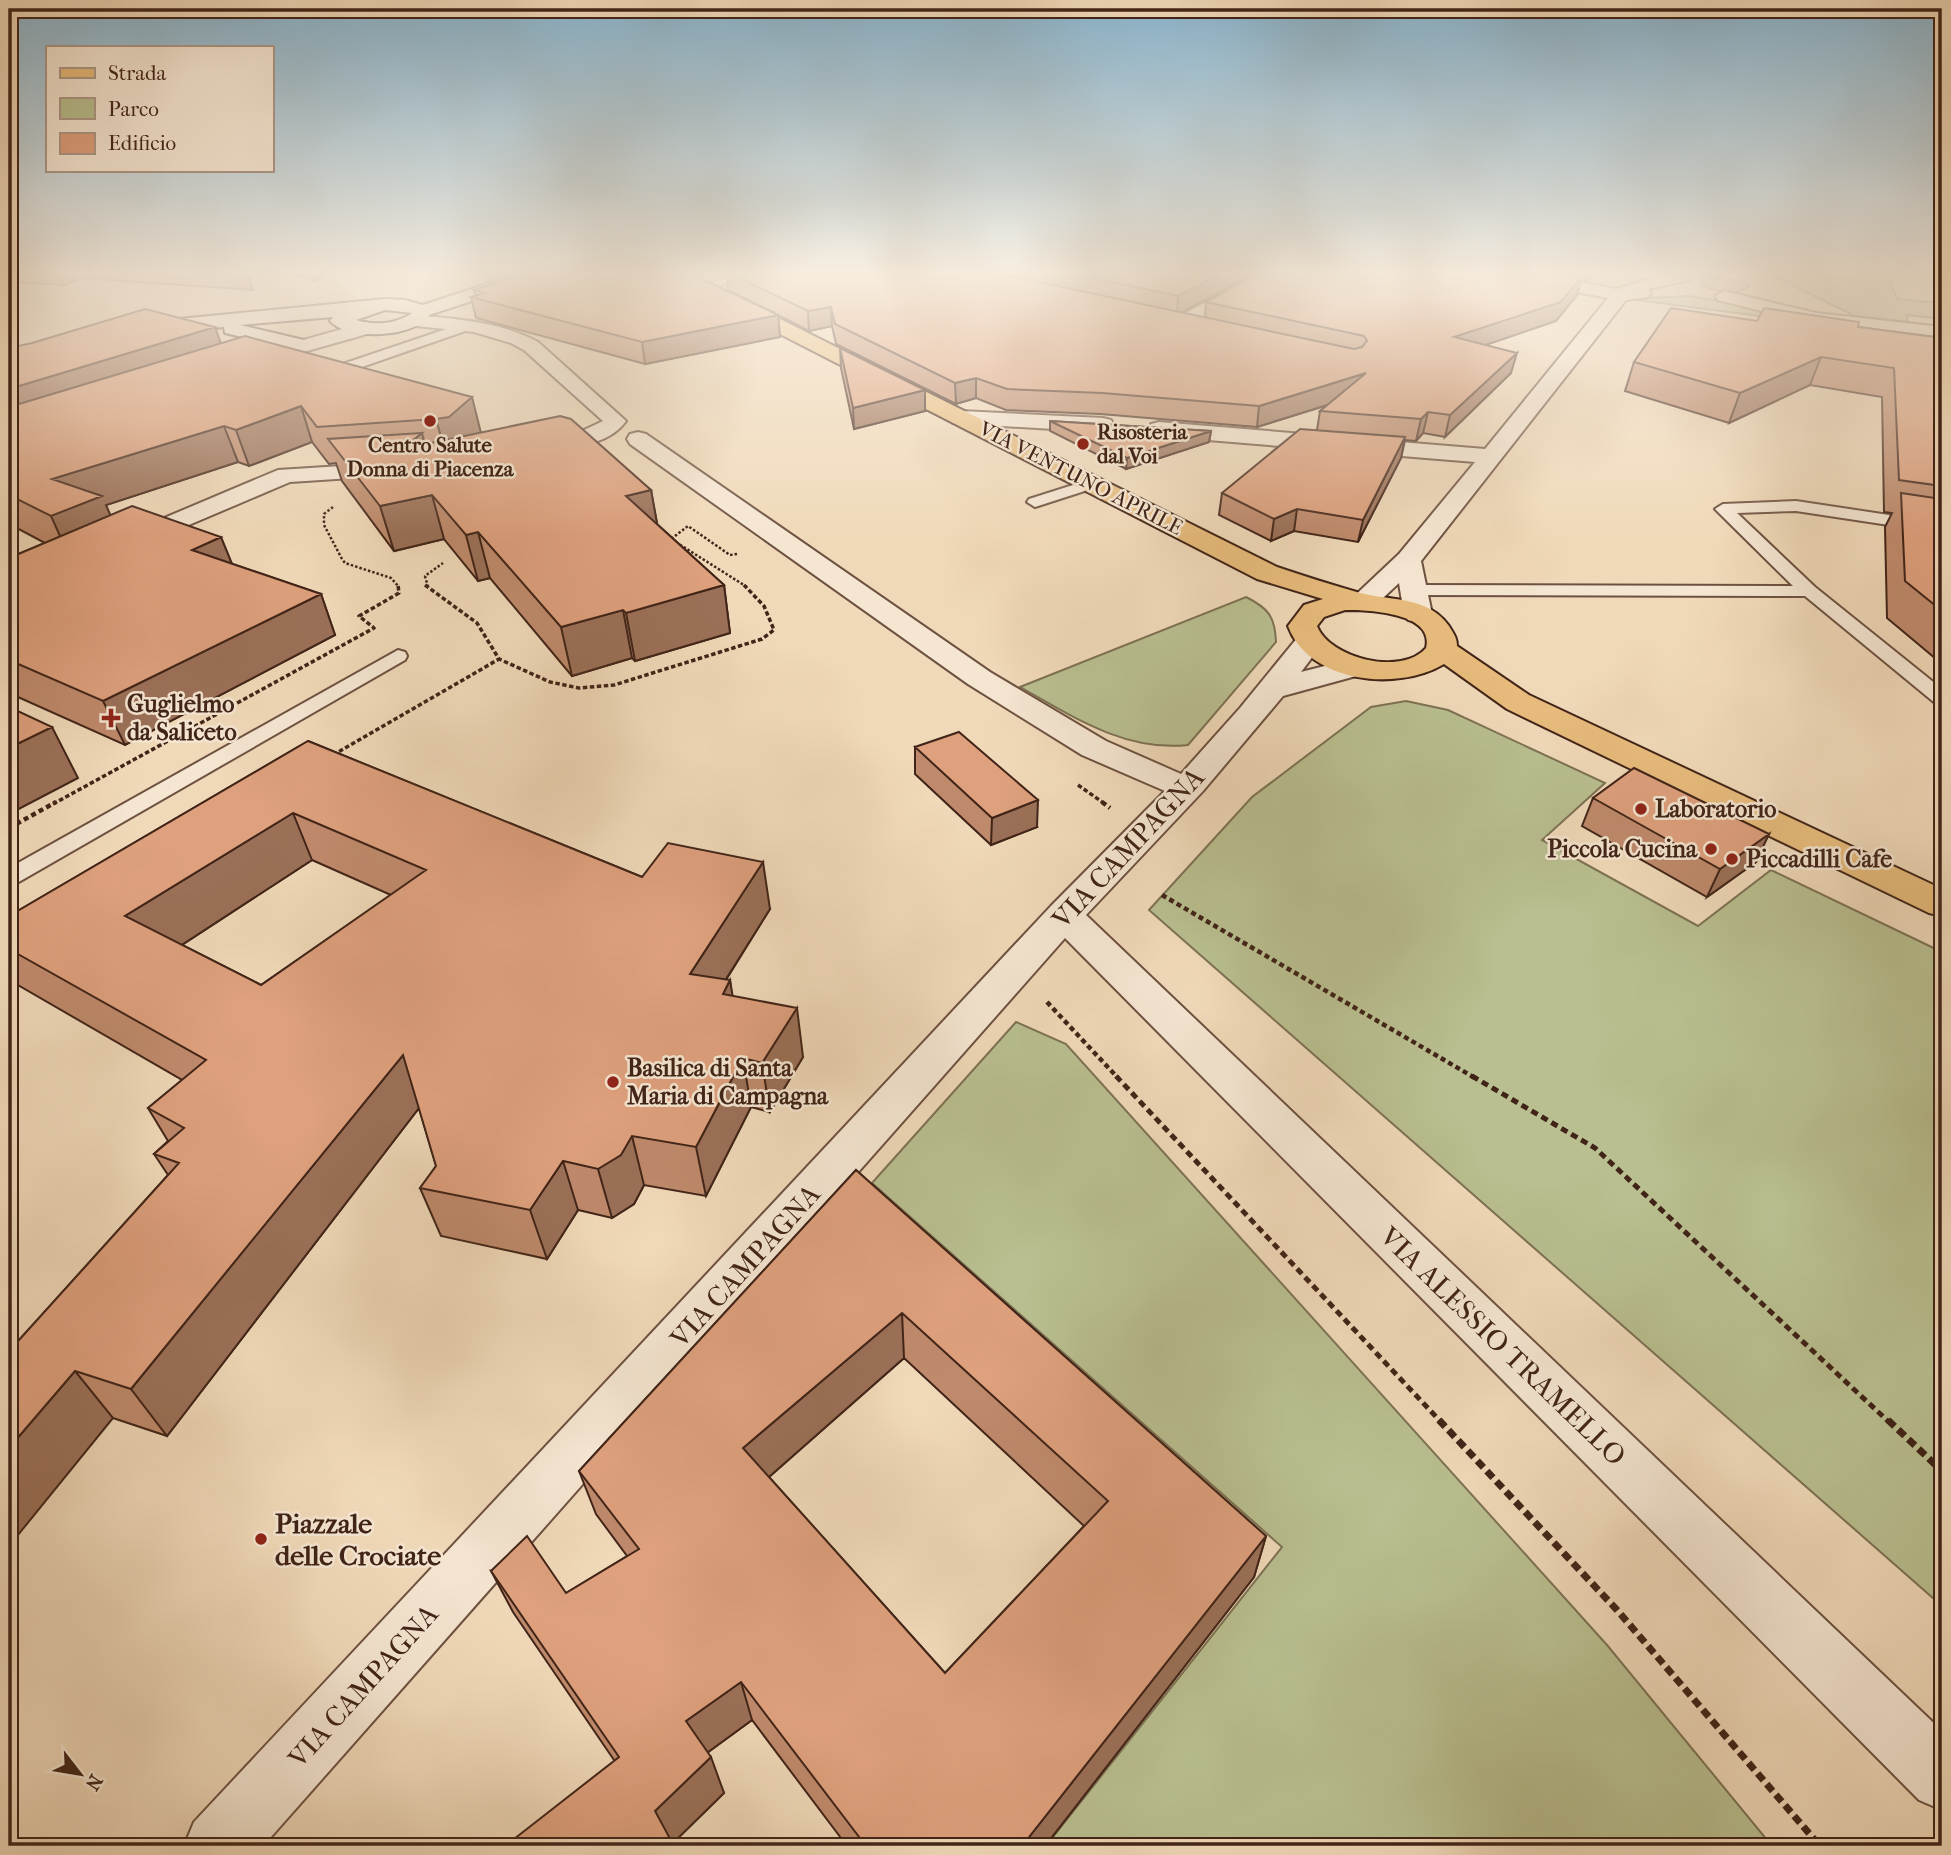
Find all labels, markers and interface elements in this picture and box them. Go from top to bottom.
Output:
legend [46,46,273,172]
text: Strada [108,61,166,85]
text: Parco [108,97,159,121]
text: Edificio [108,131,176,155]
marker: Centro Salute Donna di Piacenza [422,413,438,429]
street label: VIA VENTUNO APRILE [974,416,1187,540]
place label: Risosteria dal Voi [1097,420,1189,468]
place label: Centro Salute Donna di Piacenza [347,433,515,481]
marker: Risosteria dal Voi [1075,436,1091,452]
place label: Guglielmo da Saliceto [127,690,237,746]
marker: Guglielmo da Saliceto [101,708,121,728]
street label: VIA CAMPAGNA [1044,760,1212,936]
place label: Laboratorio [1655,795,1776,823]
marker: Laboratorio [1633,801,1649,817]
place label: Piccola Cucina [1547,835,1698,863]
marker: Piccola Cucina [1703,841,1719,857]
place label: Piccadilli Cafe [1746,845,1892,873]
marker: Piccadilli Cafe [1724,851,1740,867]
place label: Basilica di Santa Maria di Campagna [627,1054,829,1110]
marker: Basilica di Santa Maria di Campagna [605,1074,621,1090]
street label: VIA CAMPAGNA [662,1177,827,1355]
street label: VIA ALESSIO TRAMELLO [1372,1219,1633,1472]
place label: Piazzale delle Crociate [275,1507,441,1572]
marker: Piazzale delle Crociate [253,1531,269,1547]
street label: VIA CAMPAGNA [280,1597,445,1775]
north arrow [46,1740,116,1810]
text: N [80,1770,107,1795]

